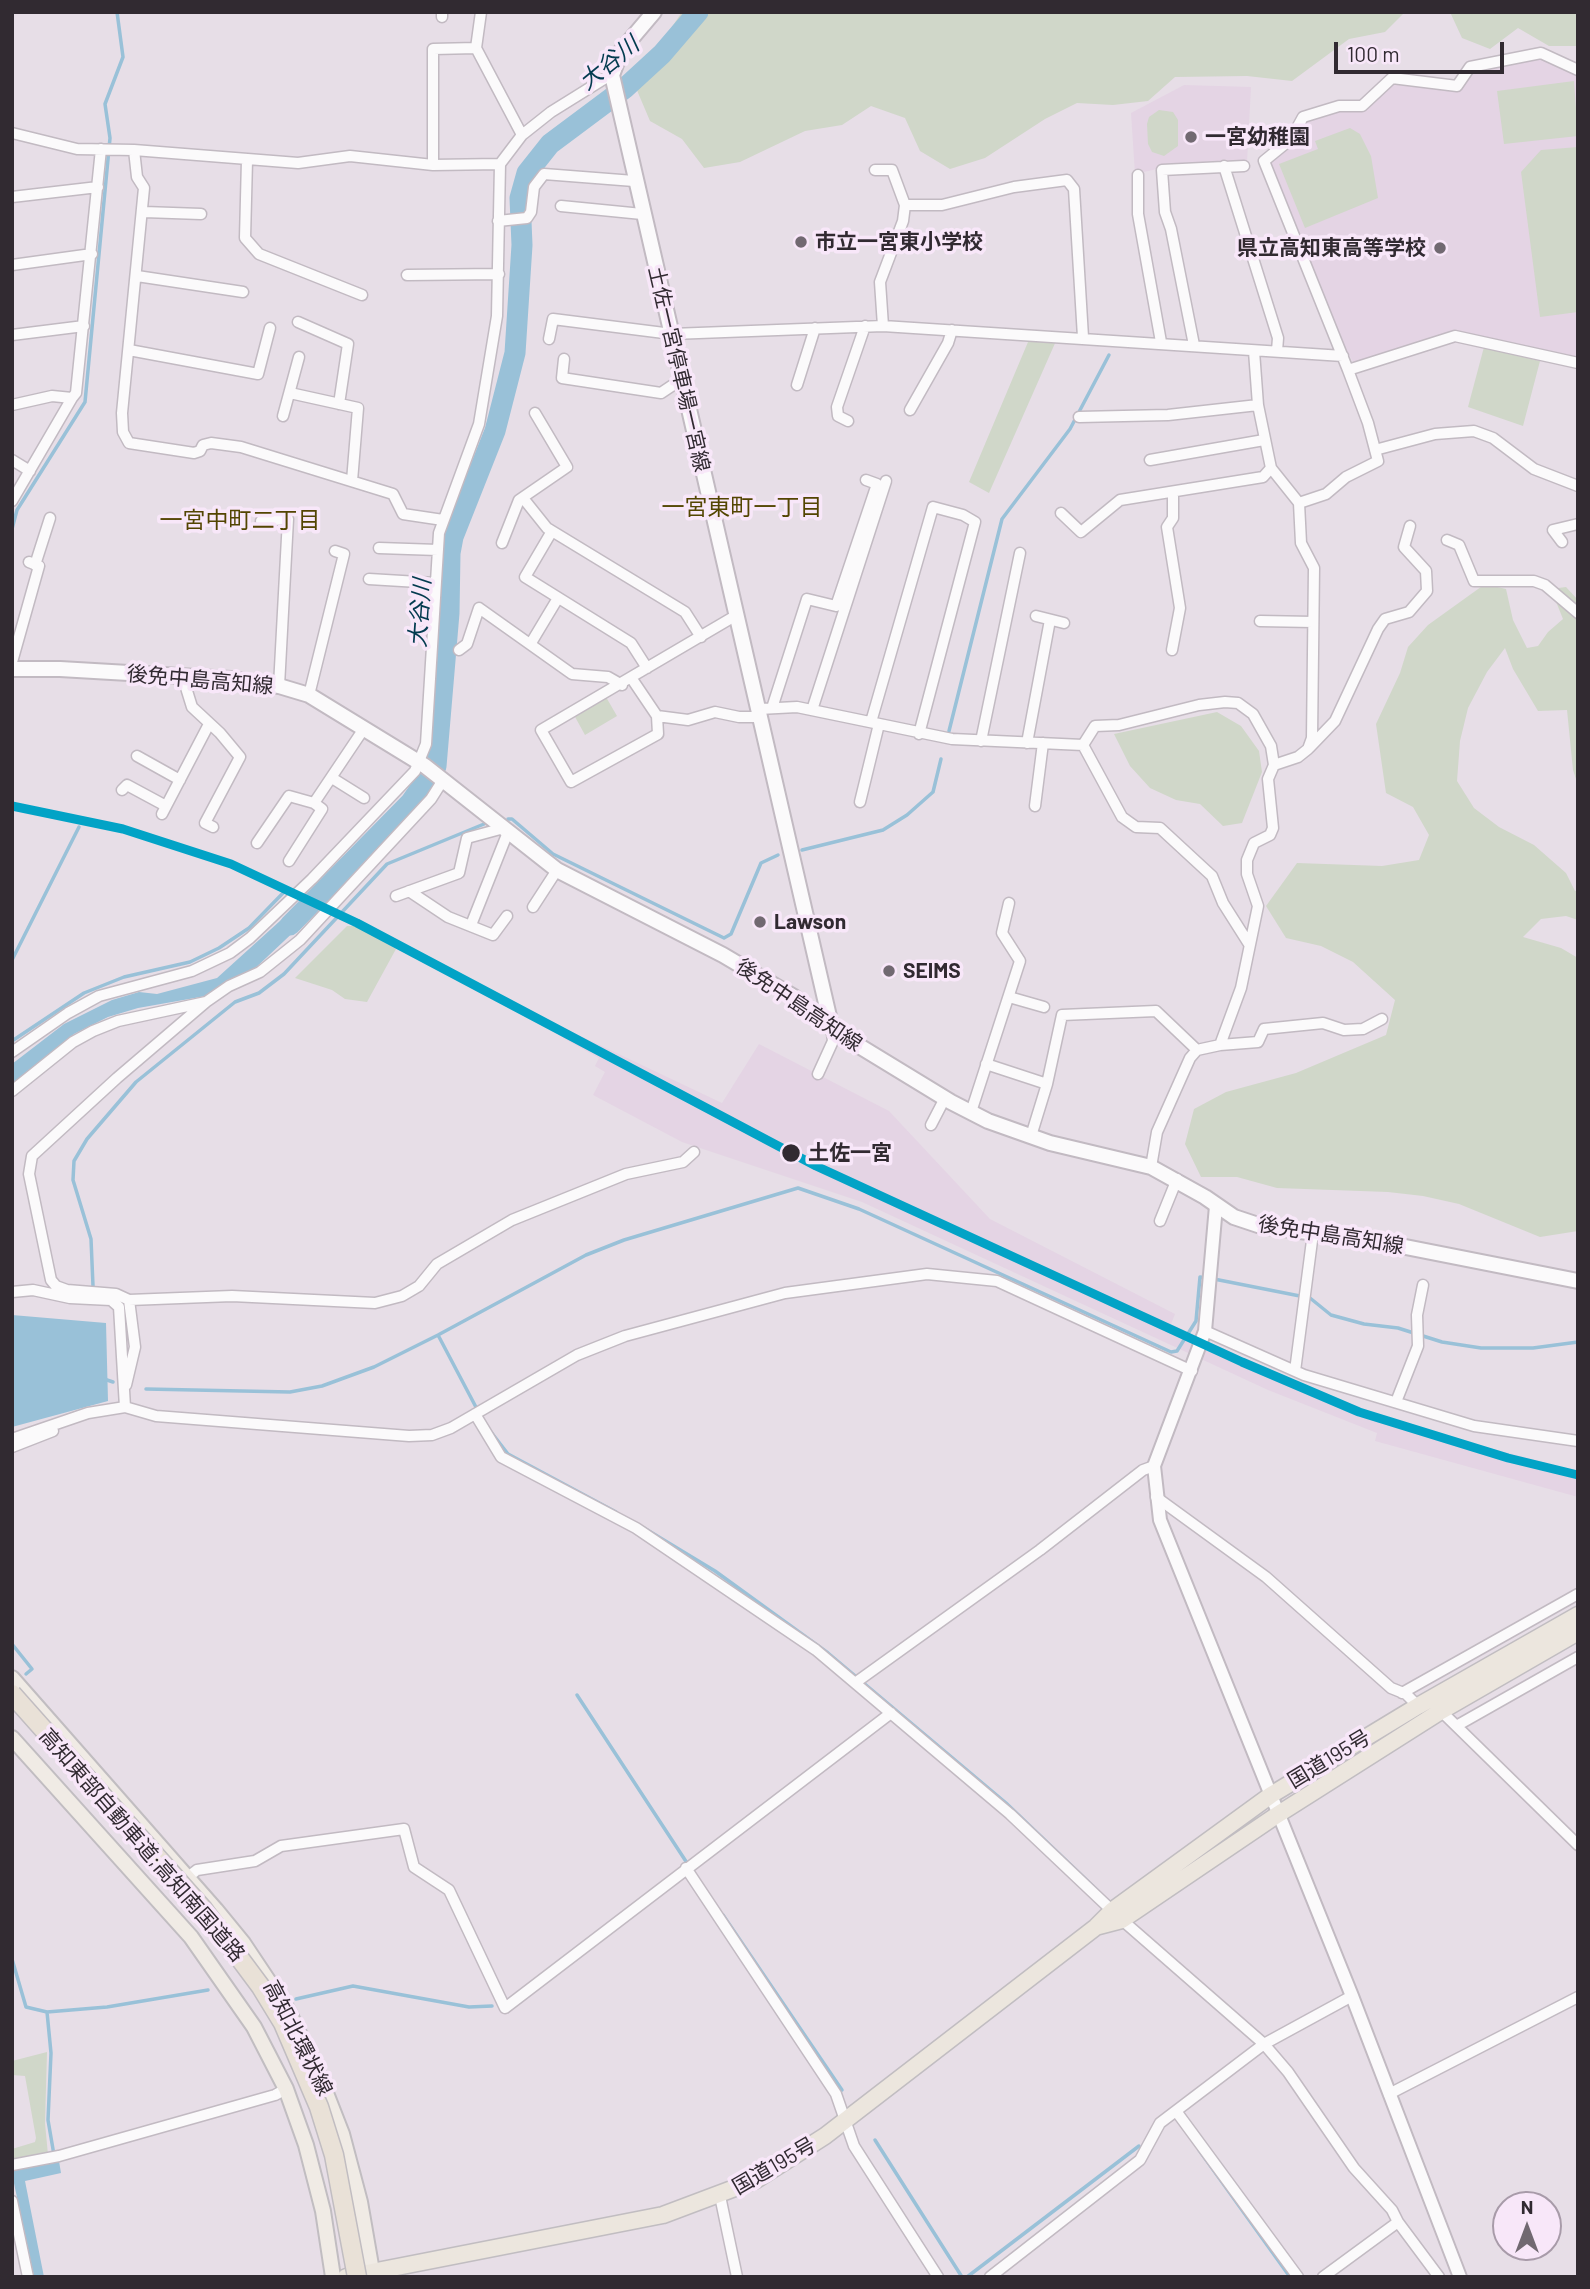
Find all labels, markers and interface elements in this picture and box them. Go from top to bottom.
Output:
scale bar [1338,28,1508,72]
water label: 大谷川 [574,31,644,95]
text: 100 m [1347,41,1400,66]
place label: 一宮幼稚園 [1205,124,1310,150]
marker: 一宮幼稚園 [1183,129,1199,145]
place label: 市立一宮東小学校 [815,229,983,255]
marker: 市立一宮東小学校 [793,234,809,250]
place label: 県立高知東高等学校 [1237,235,1426,261]
marker: 県立高知東高等学校 [1432,240,1448,256]
street label: 土佐一宮停車場一宮線 [643,264,715,474]
district label: 一宮東町一丁目 [662,493,822,521]
district label: 一宮中町二丁目 [160,506,320,534]
water label: 大谷川 [404,578,436,648]
street label: 後免中島高知線 [126,661,274,699]
place label: Lawson [774,909,846,935]
marker: Lawson [752,914,768,930]
street label: 後免中島高知線 [731,953,867,1057]
place label: SEIMS [903,958,961,984]
marker: SEIMS [881,963,897,979]
place label: 土佐一宮 [808,1140,892,1166]
marker: 土佐一宮 [780,1142,802,1164]
street label: 後免中島高知線 [1256,1211,1406,1259]
street label: 高知東部自動車道;高知南国道路 [34,1723,250,1967]
street label: 国道195号 [1283,1724,1375,1794]
street label: 高知北環状線 [258,1976,338,2100]
street label: 国道195号 [728,2132,820,2200]
north arrow [1492,2191,1562,2261]
text: N [1521,2195,1533,2218]

